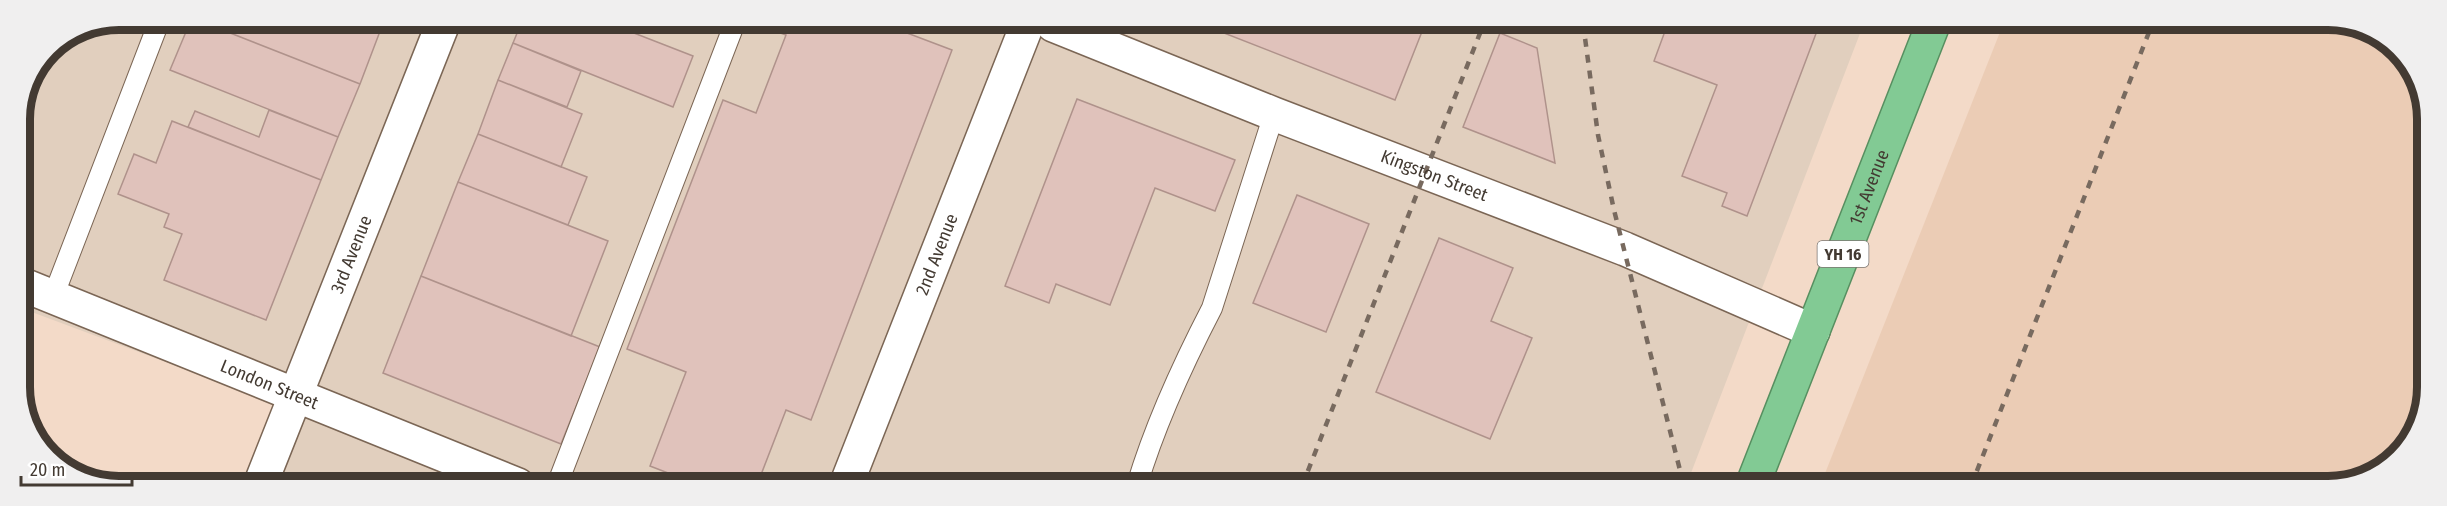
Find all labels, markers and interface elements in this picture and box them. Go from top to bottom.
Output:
street label: Kingston Street [1378,145,1491,206]
street label: 1st Avenue [1845,146,1894,228]
street label: 2nd Avenue [911,210,963,298]
street label: 3rd Avenue [326,212,377,297]
road number: YH 16 [1818,241,1868,267]
street label: London Street [217,355,322,414]
scale bar [21,449,132,487]
text: 20 m [30,459,65,481]

